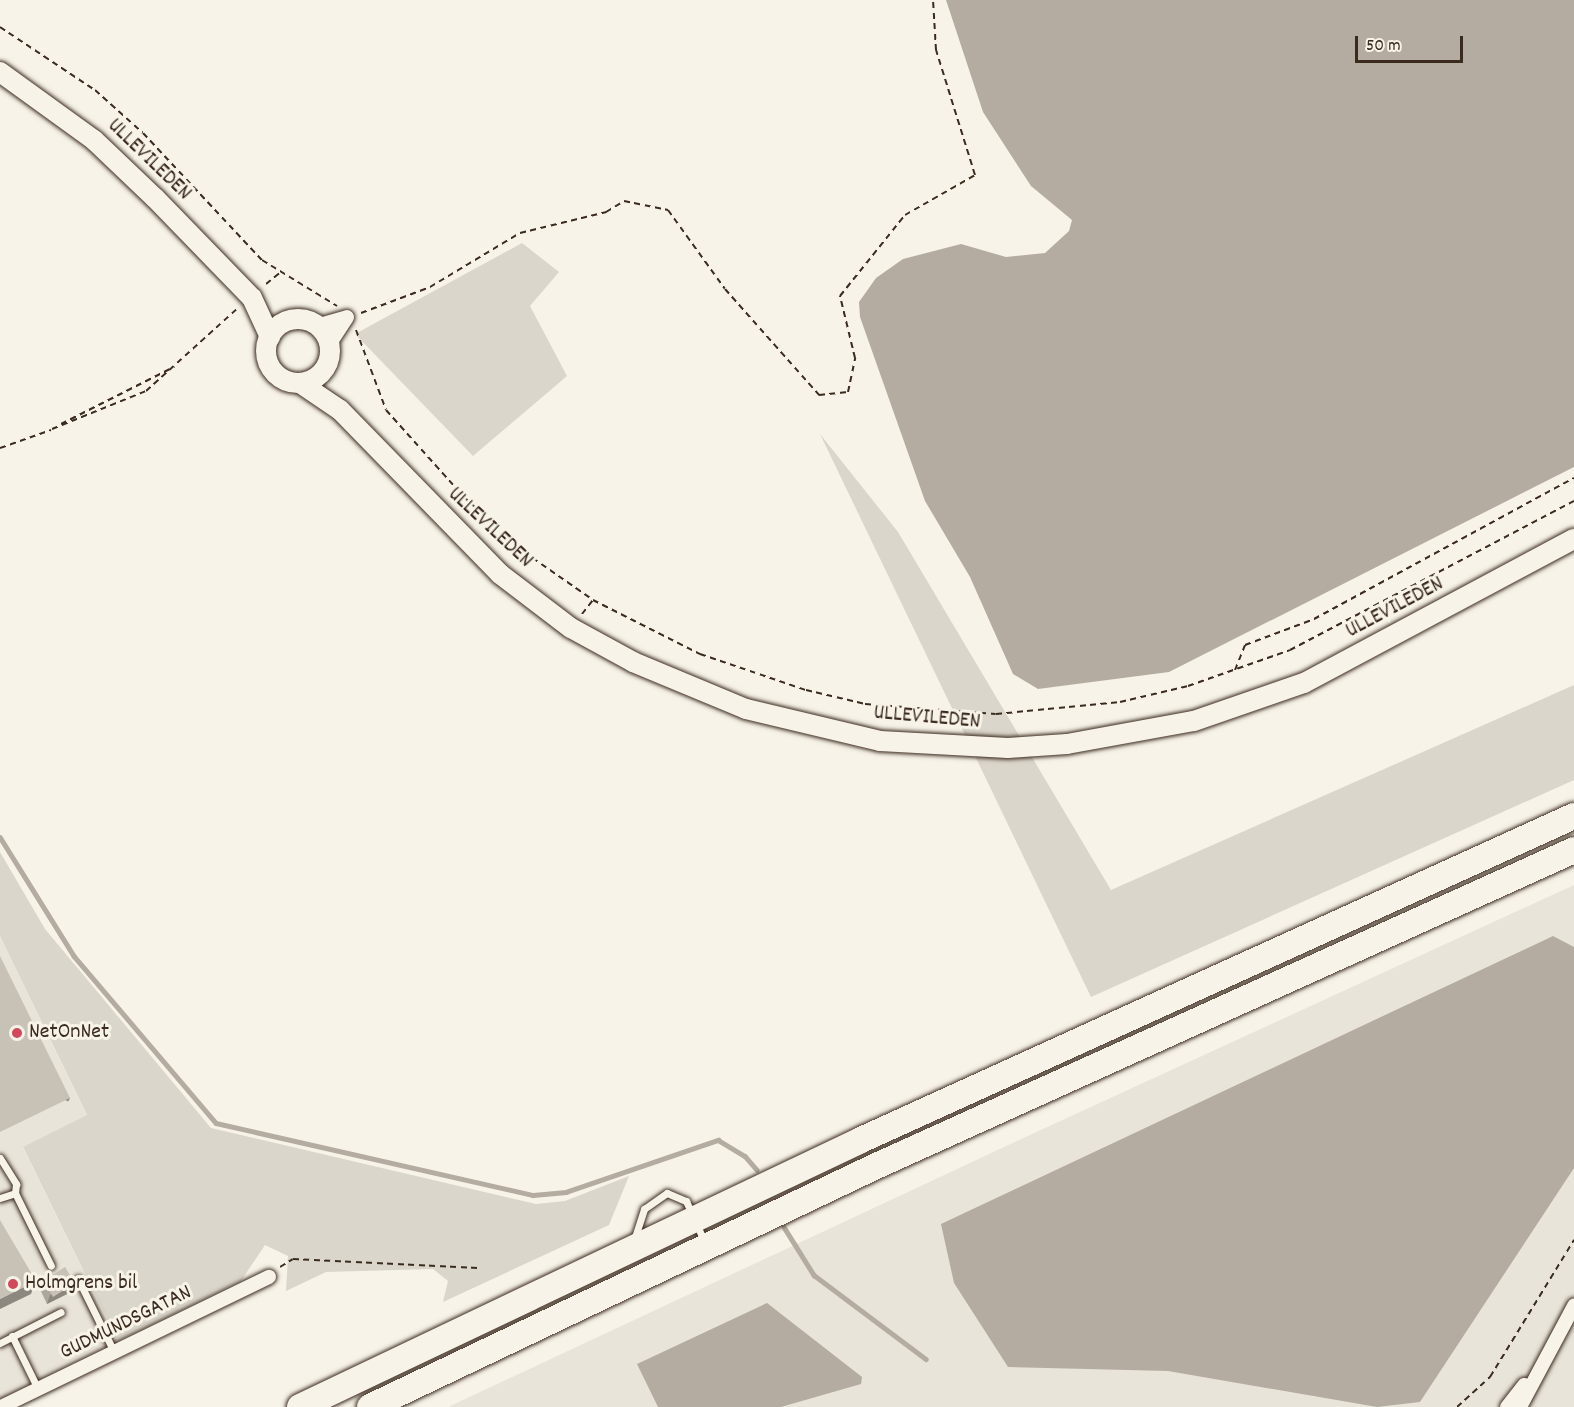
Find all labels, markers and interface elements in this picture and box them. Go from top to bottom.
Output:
scale bar [1358,24,1466,62]
text: 50 m [1366,34,1401,59]
street label: ULLEVILEDEN [101,113,197,207]
street label: ULLEVILEDEN [442,482,538,574]
street label: ULLEVILEDEN [1341,571,1449,645]
street label: ULLEVILEDEN [872,700,982,736]
place label: NetOnNet [29,1020,109,1046]
marker: NetOnNet [10,1026,24,1040]
place label: Holmgrens bil [25,1271,137,1297]
marker: Holmgrens bil [6,1277,20,1291]
street label: GUDMUNDSGATAN [56,1280,196,1366]

